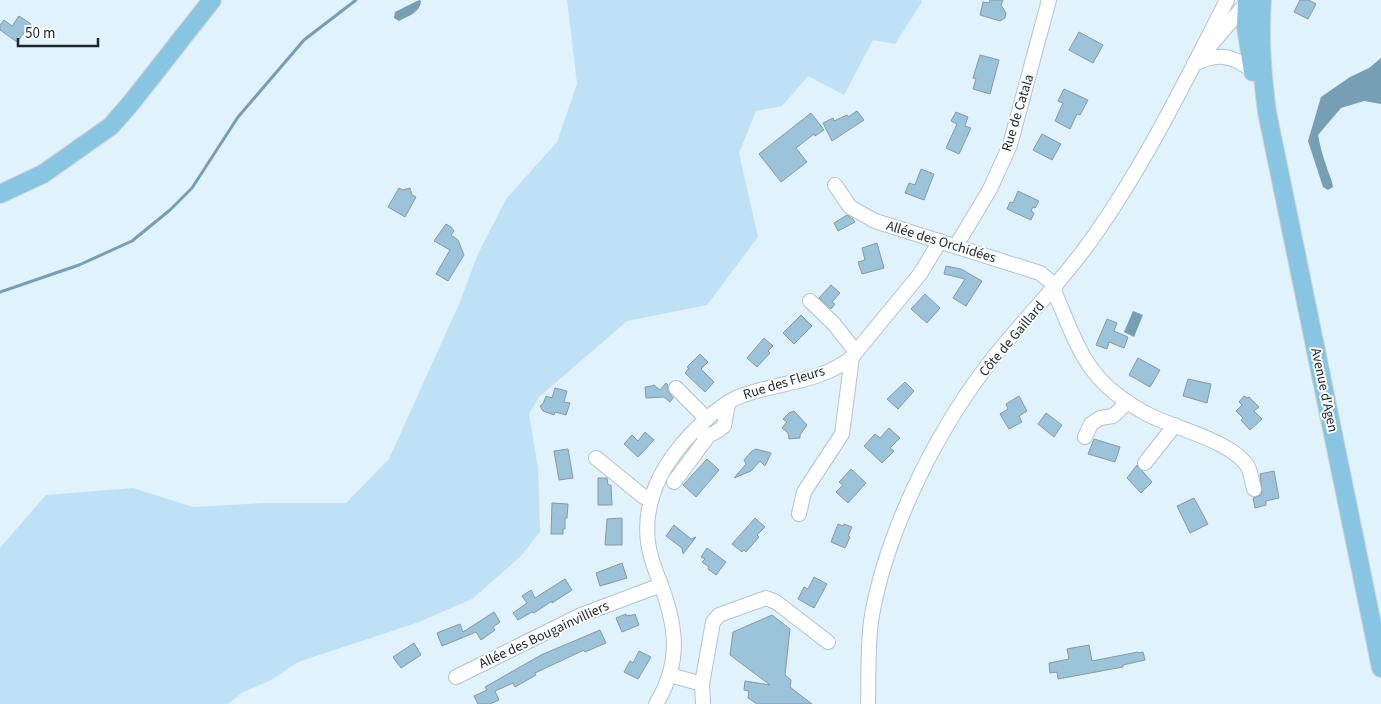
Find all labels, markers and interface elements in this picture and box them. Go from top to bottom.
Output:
scale bar [18,15,98,47]
text: 50 m [25,23,55,44]
street label: Rue de Catala [997,72,1039,154]
street label: Allée des Orchidées [884,216,998,268]
street label: Côte de Gaillard [974,297,1050,381]
street label: Avenue d'Agen [1305,346,1343,434]
street label: Rue des Fleurs [741,361,827,405]
street label: Allée des Bougainvilliers [476,596,612,674]

